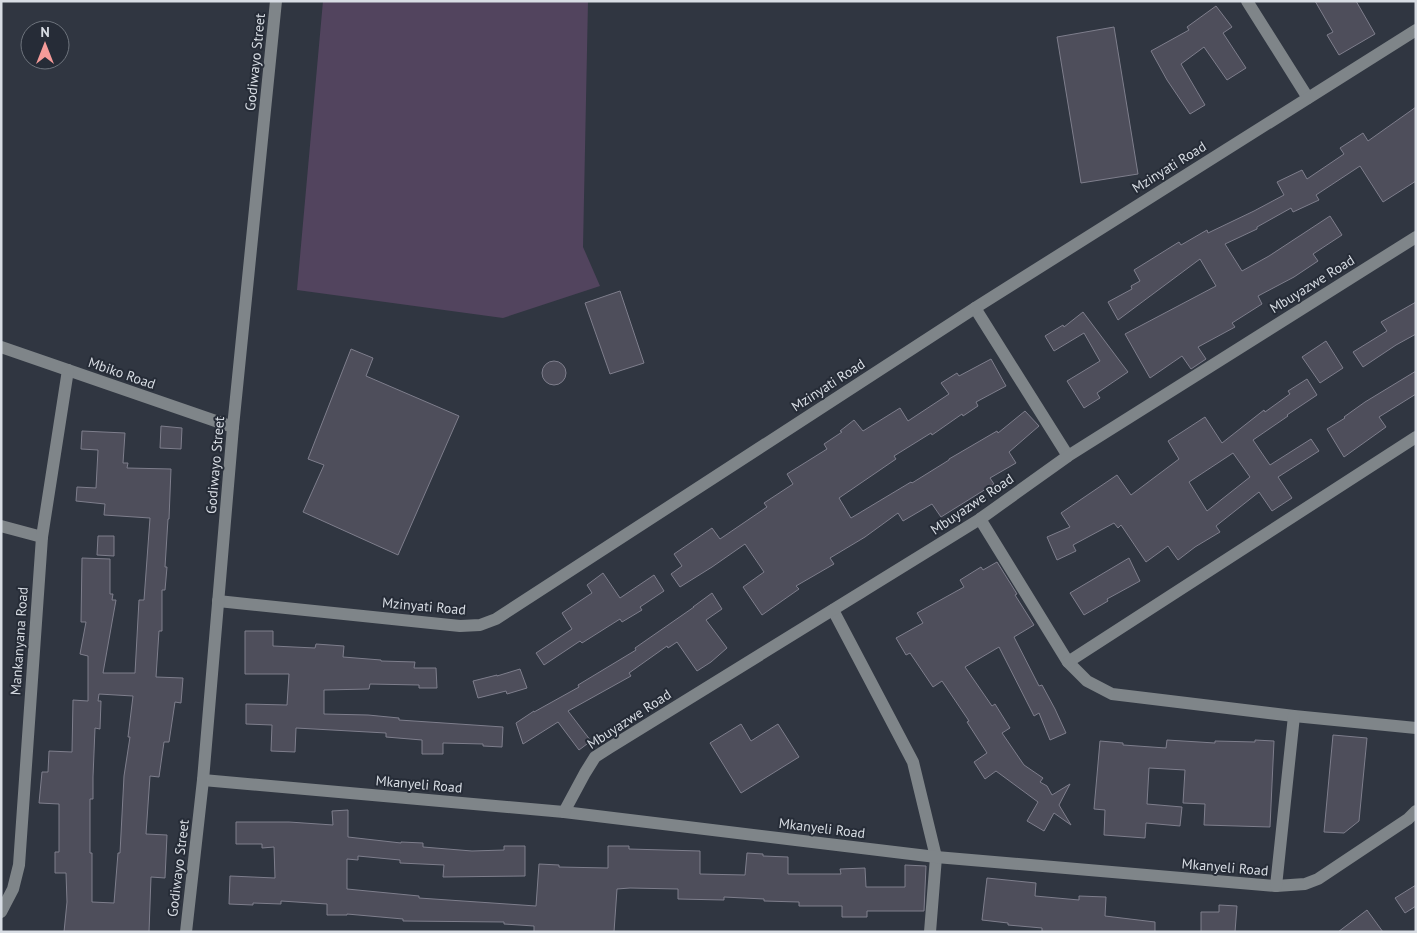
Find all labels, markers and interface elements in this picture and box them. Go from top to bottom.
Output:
street label: Godiwayo Street [241,12,269,112]
north arrow [20,20,70,70]
text: N [40,23,50,41]
street label: Mzinyati Road [1129,137,1209,197]
street label: Mbuyazwe Road [1266,251,1358,317]
street label: Mbiko Road [86,353,158,393]
street label: Mzinyati Road [788,355,868,415]
street label: Godiwayo Street [202,415,228,515]
street label: Mbuyazwe Road [927,470,1017,538]
street label: Mankanyana Road [6,586,32,696]
street label: Mzinyati Road [381,593,467,619]
street label: Mbuyazwe Road [584,685,674,753]
street label: Mkanyeli Road [375,771,463,797]
street label: Mkanyeli Road [778,814,866,842]
street label: Godiwayo Street [163,818,193,918]
street label: Mkanyeli Road [1181,854,1269,880]

